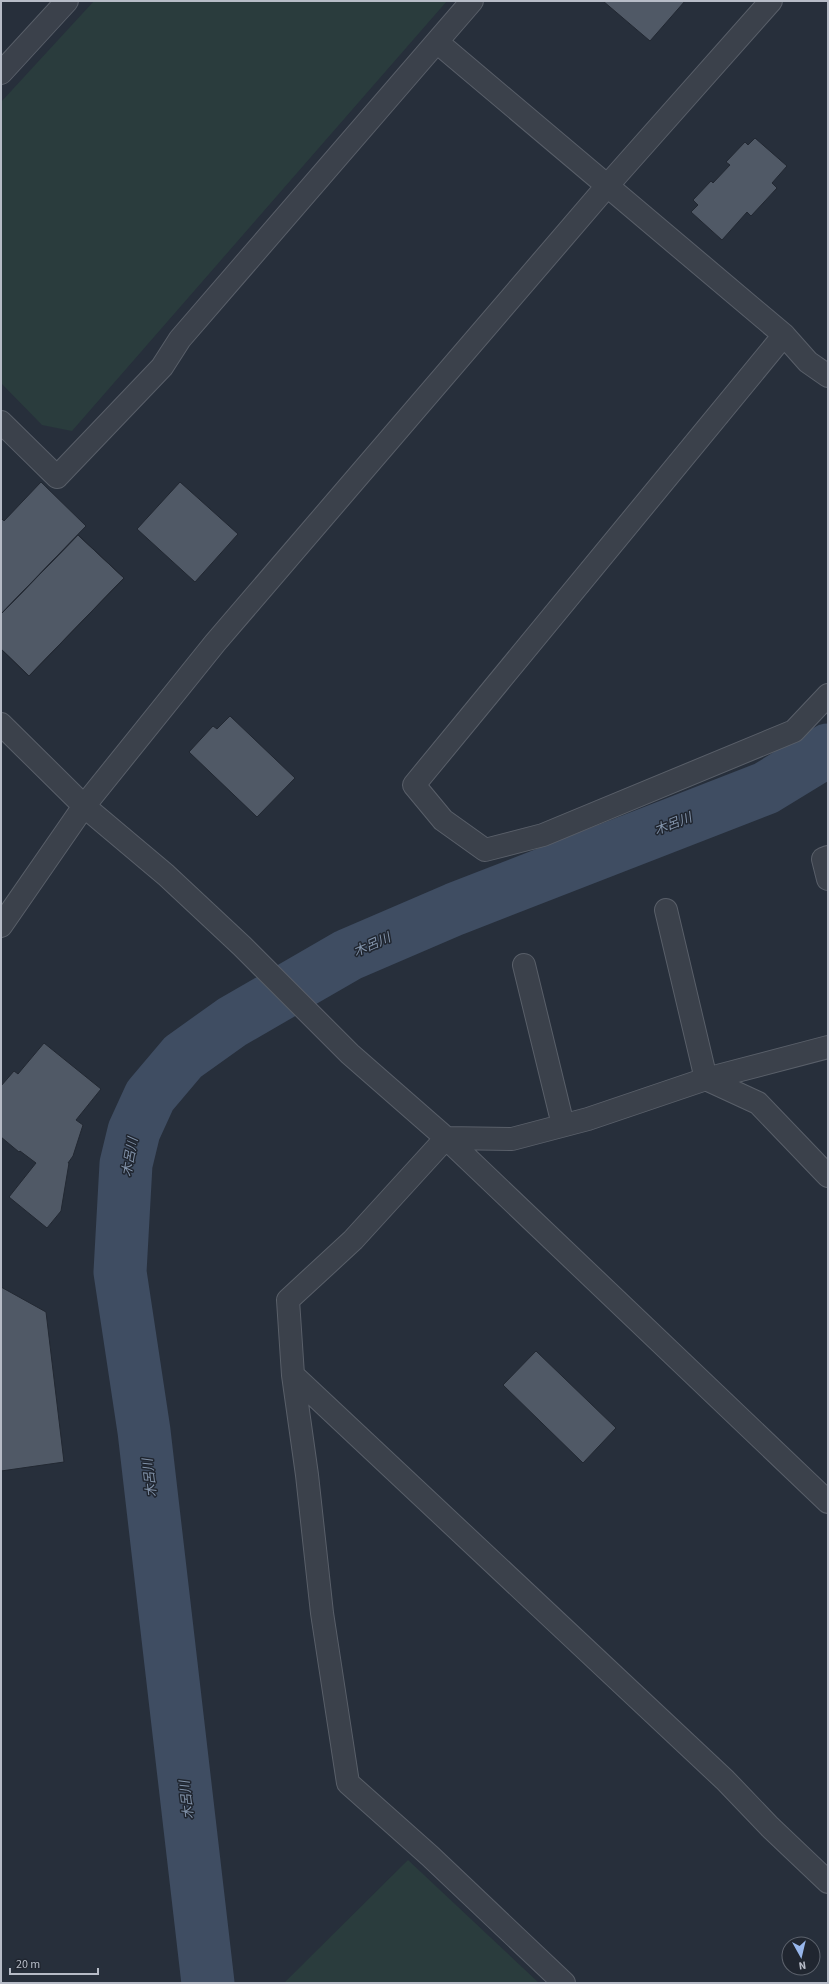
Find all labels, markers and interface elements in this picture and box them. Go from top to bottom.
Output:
water label: 木呂川 [652,808,696,839]
water label: 木呂川 [351,928,395,961]
water label: 木呂川 [118,1134,143,1178]
water label: 木呂川 [138,1456,161,1498]
water label: 木呂川 [175,1778,198,1820]
north arrow [781,1936,821,1976]
scale bar [10,1950,98,1976]
text: 20 m [16,1956,40,1973]
text: N [798,1957,807,1973]

